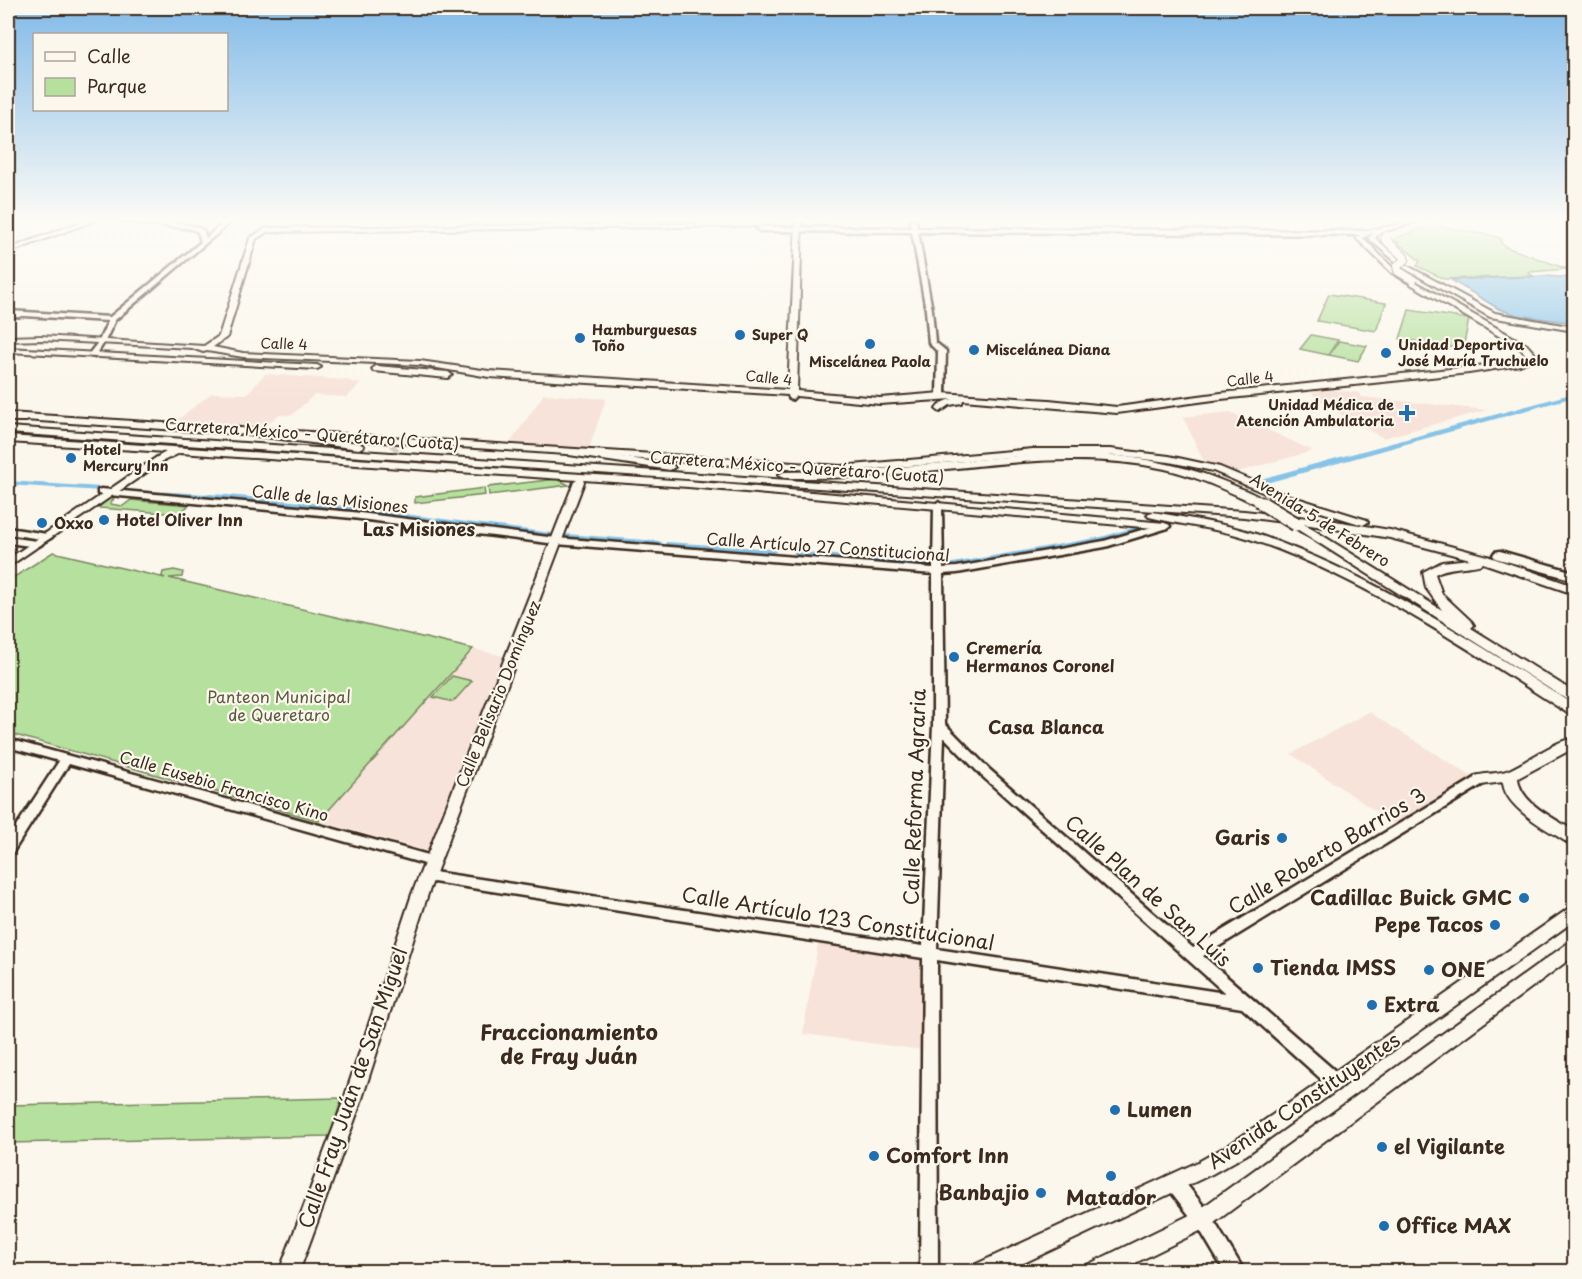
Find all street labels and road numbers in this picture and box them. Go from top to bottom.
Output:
street label: Calle 4 [260,332,308,355]
street label: Calle 4 [744,365,794,390]
street label: Calle 4 [1225,365,1275,392]
street label: Carretera México - Querétaro (Cuota) [164,411,460,455]
street label: Carretera México - Querétaro (Cuota) [649,444,945,488]
street label: Avenida 5 de Febrero [1246,466,1395,572]
street label: Calle de las Misiones [251,478,410,518]
street label: Calle Artículo 27 Constitucional [706,526,951,566]
street label: Calle Belisario Domínguez [449,596,546,791]
street label: Calle Reforma Agraria [895,688,933,906]
street label: Calle Eusebio Francisco Kino [117,744,332,826]
street label: Calle Roberto Barrios 3 [1222,779,1431,921]
street label: Calle Plan de San Luis [1059,807,1239,973]
street label: Calle Artículo 123 Constitucional [680,878,997,958]
street label: Calle Fray Juán de San Miguel [290,943,414,1232]
street label: Avenida Constituyentes [1201,1024,1406,1176]

